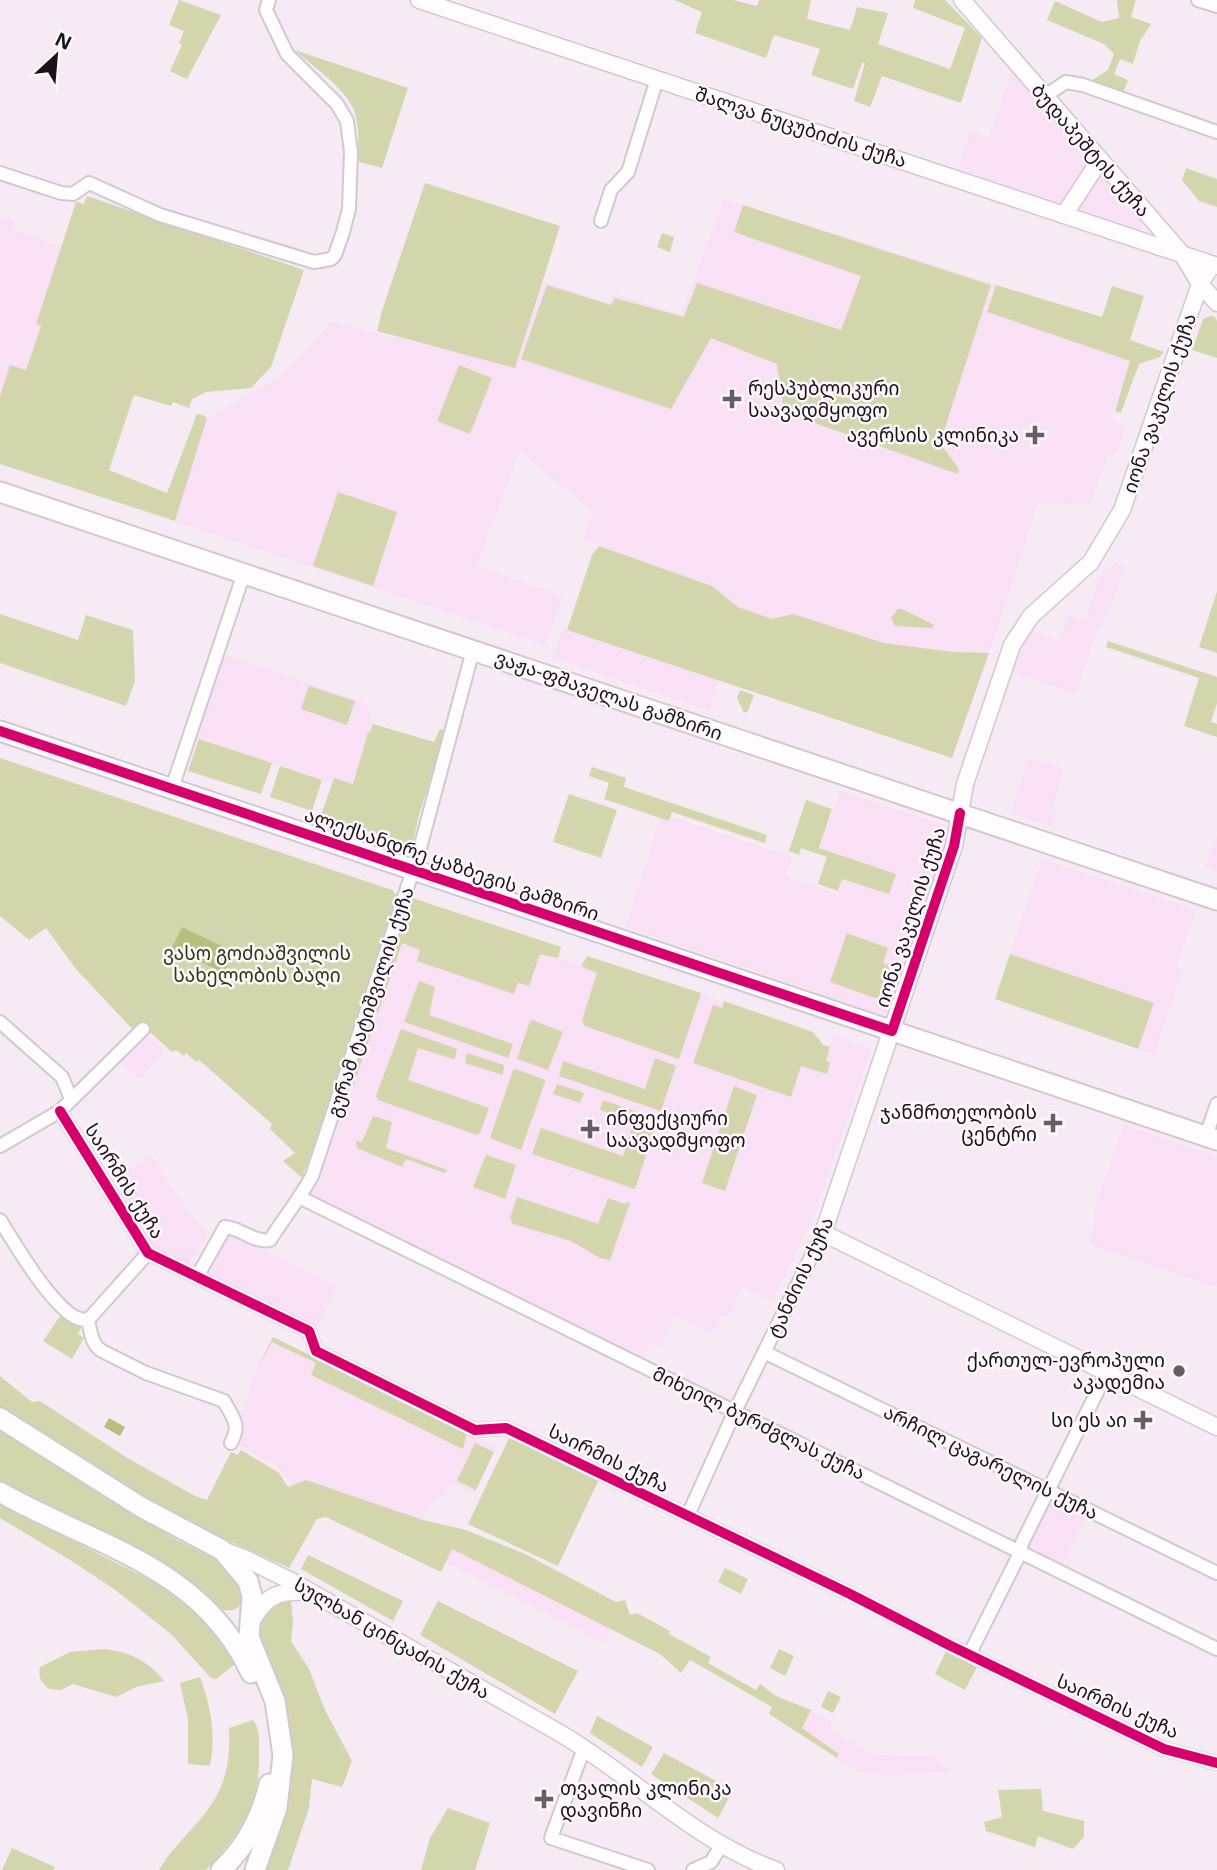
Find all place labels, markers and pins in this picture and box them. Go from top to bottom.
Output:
place label: რესპუბლიკური საავადმყოფო [748,375,899,423]
marker: რესპუბლიკური საავადმყოფო [722,389,742,409]
place label: ავერსის კლინიკა [847,422,1019,448]
marker: ავერსის კლინიკა [1025,425,1045,445]
place label: ჯანმრთელობის ცენტრი [880,1099,1037,1147]
place label: ინფექციური საავადმყოფო [606,1105,746,1153]
marker: ჯანმრთელობის ცენტრი [1043,1113,1063,1133]
marker: ინფექციური საავადმყოფო [580,1119,600,1139]
place label: ქართულ-ევროპული აკადემია [967,1347,1165,1395]
marker: ქართულ-ევროპული აკადემია [1171,1363,1187,1379]
place label: სი ეს აი [1051,1407,1127,1433]
marker: სი ეს აი [1133,1410,1153,1430]
place label: თვალის კლინიკა დავინჩი [560,1775,732,1823]
marker: თვალის კლინიკა დავინჩი [534,1789,554,1809]

